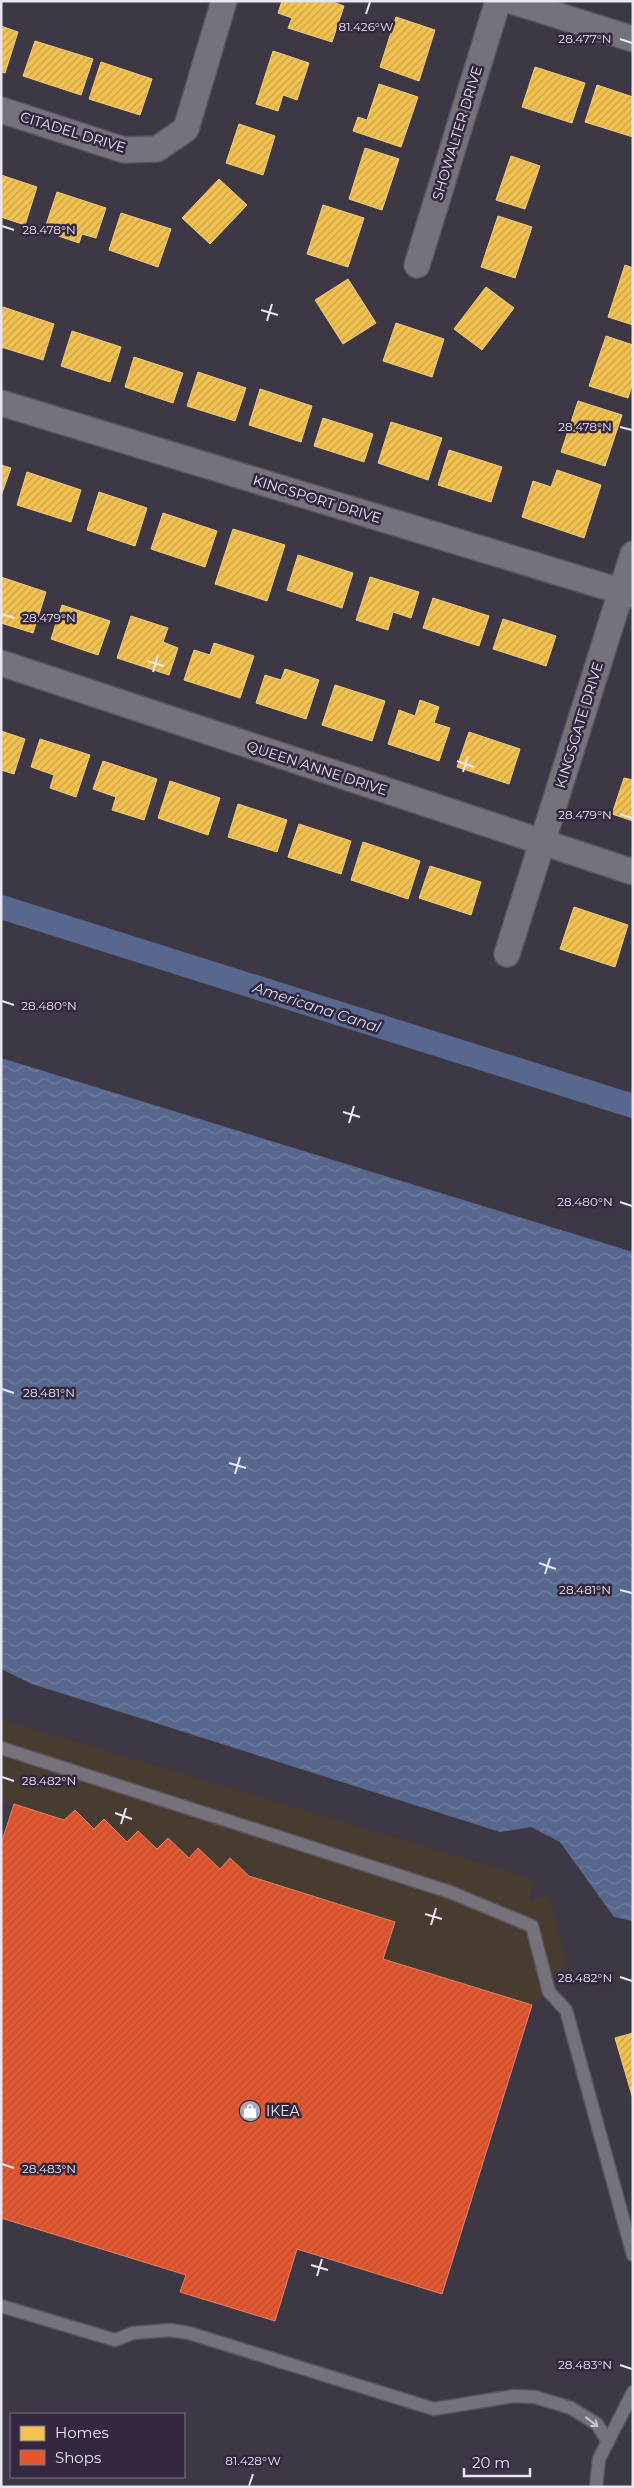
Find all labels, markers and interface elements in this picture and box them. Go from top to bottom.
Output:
text: 81.426°W [339,19,393,34]
text: 28.477°N [558,31,612,46]
street label: SHOWALTER DRIVE [428,64,486,202]
street label: CITADEL DRIVE [18,107,128,157]
text: 28.478°N [22,222,76,237]
text: 28.478°N [558,419,612,434]
street label: KINGSPORT DRIVE [251,471,383,527]
text: 28.479°N [22,610,76,625]
street label: KINGSGATE DRIVE [551,660,607,790]
street label: QUEEN ANNE DRIVE [244,737,390,799]
text: 28.479°N [558,807,612,822]
water label: Americana Canal [250,977,383,1037]
text: 28.480°N [21,998,77,1013]
text: 28.480°N [557,1194,613,1209]
text: 28.481°N [23,1385,75,1400]
text: 28.481°N [559,1582,611,1597]
text: 28.482°N [22,1773,76,1788]
text: 28.482°N [558,1970,612,1985]
shop icon: IKEA [238,2099,262,2123]
place label: IKEA [266,2102,301,2120]
text: 28.483°N [22,2161,76,2176]
text: 28.483°N [558,2357,612,2372]
legend [10,2413,185,2478]
one-way arrow [586,2416,599,2427]
text: Homes [55,2423,109,2442]
scale bar [464,2446,530,2478]
text: Shops [55,2448,101,2467]
text: 81.428°W [225,2453,281,2468]
text: 20 m [472,2453,510,2472]

